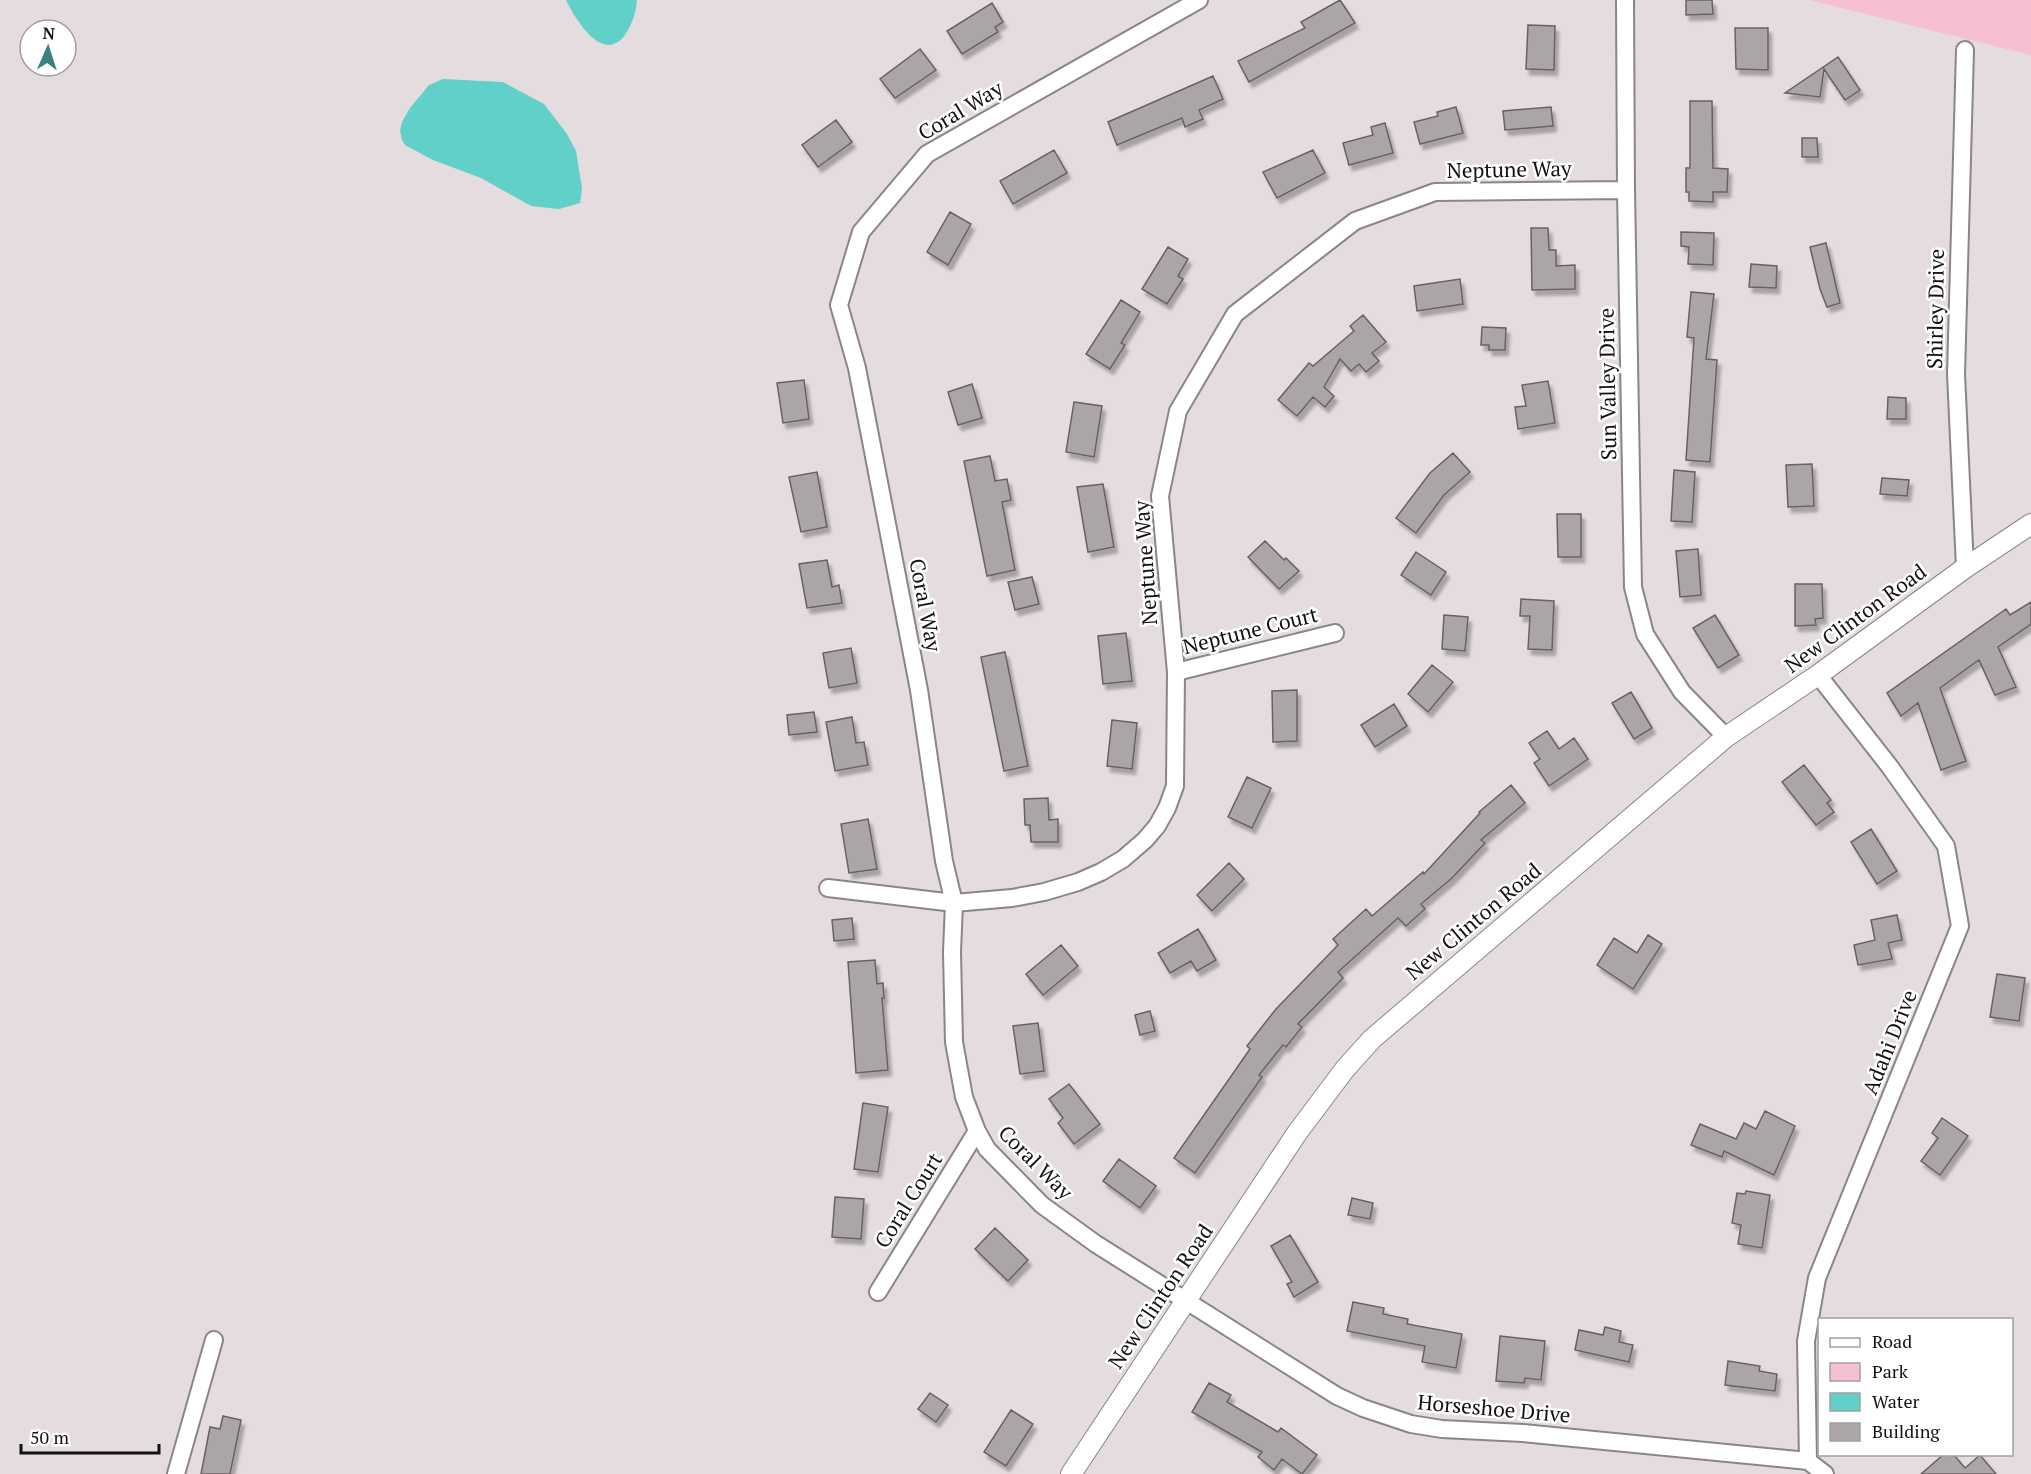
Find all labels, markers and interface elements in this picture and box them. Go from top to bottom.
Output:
north arrow [18,18,78,78]
text: N [42,22,55,44]
street label: Coral Way [912,74,1008,146]
street label: Neptune Way [1446,154,1572,184]
street label: Shirley Drive [1920,249,1950,369]
street label: Sun Valley Drive [1592,308,1622,460]
street label: Neptune Way [1127,499,1163,626]
street label: Coral Way [903,556,949,654]
street label: New Clinton Road [1778,557,1932,679]
street label: Neptune Court [1180,600,1321,660]
street label: New Clinton Road [1399,856,1547,986]
street label: Adahi Drive [1855,986,1923,1098]
street label: Coral Way [993,1119,1079,1205]
street label: Coral Court [868,1147,948,1253]
street label: New Clinton Road [1101,1218,1219,1374]
legend [1818,1318,2013,1456]
text: Road [1872,1329,1912,1353]
text: Park [1872,1359,1909,1383]
street label: Horseshoe Drive [1416,1387,1572,1429]
text: Water [1872,1389,1919,1413]
scale bar [21,1417,159,1455]
text: Building [1872,1419,1940,1443]
text: 50 m [30,1425,70,1449]

